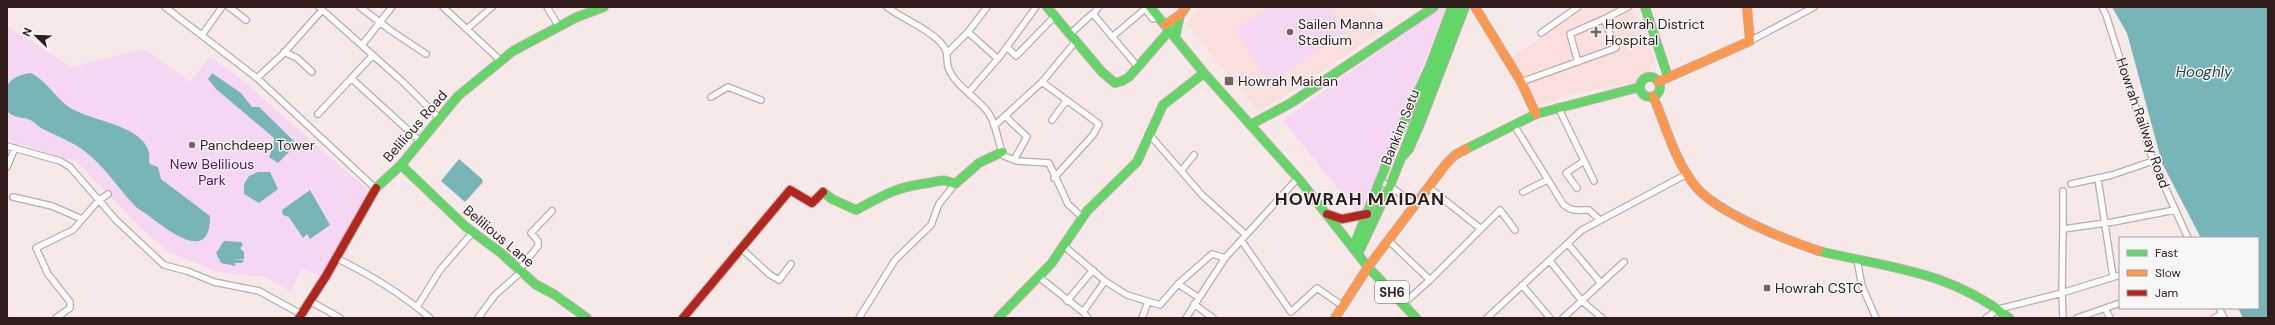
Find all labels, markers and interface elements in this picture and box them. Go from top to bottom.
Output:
place label: Sailen Manna Stadium [1298,15,1383,49]
place label: Howrah District Hospital [1605,15,1705,49]
north arrow [16,16,56,56]
text: N [19,26,35,39]
marker: Howrah District Hospital [1590,26,1602,38]
marker: Sailen Manna Stadium [1285,27,1295,37]
street label: Howrah Railway Road [2112,55,2174,191]
water label: Hooghly [2176,62,2233,82]
place label: Howrah Maidan [1238,72,1338,90]
marker: Howrah Maidan [1223,75,1235,87]
street label: Belilious Road [379,86,451,166]
street label: Bankim Setu [1377,87,1423,167]
place label: Panchdeep Tower [200,136,315,154]
marker: Panchdeep Tower [187,140,197,150]
park label: New Belilious Park [170,155,254,189]
district label: HOWRAH MAIDAN [1275,187,1445,211]
street label: Belilious Lane [460,201,538,271]
legend [2119,237,2259,309]
text: Fast [2155,245,2178,261]
text: Slow [2155,265,2181,281]
place label: Howrah CSTC [1775,279,1863,297]
road number: SH6 [1375,281,1409,303]
marker: Howrah CSTC [1762,283,1772,293]
text: Jam [2155,285,2178,301]

